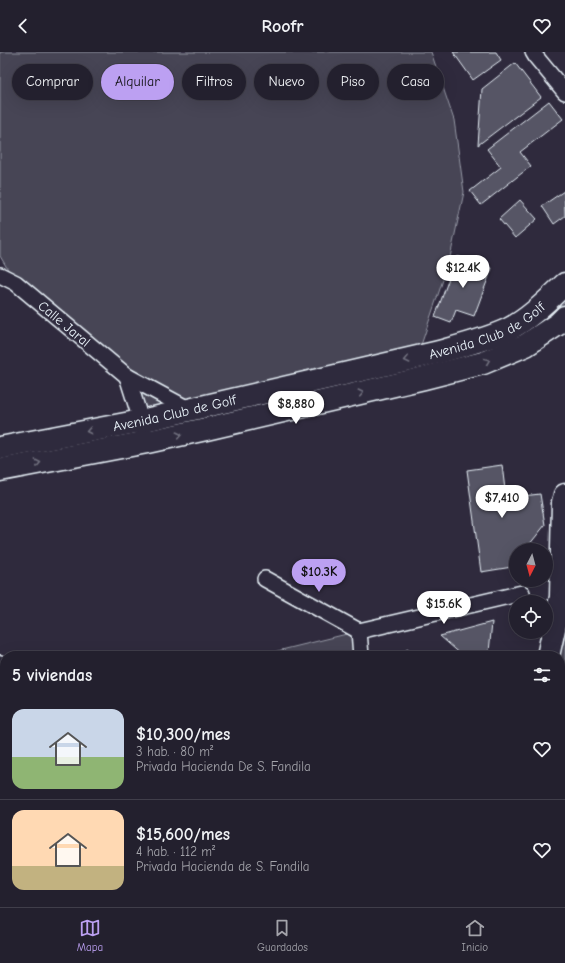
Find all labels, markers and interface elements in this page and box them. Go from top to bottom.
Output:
icon: back [12,15,34,37]
icon: heart [531,15,553,37]
text: Roofr [261,16,304,37]
chip: Comprar [12,64,93,100]
chip: Alquilar [101,64,174,100]
chip: Filtros [182,64,246,100]
chip: Nuevo [254,64,319,100]
chip: Piso [327,64,379,100]
chip: Casa [387,64,444,100]
pin: $12.4K [430,255,496,289]
text: $12.4K [445,260,481,275]
street label: Calle Jaral [35,297,94,350]
street label: Avenida Club de Golf [427,298,549,363]
one-way arrow [404,355,410,363]
one-way arrow [483,357,490,365]
one-way arrow [357,389,364,398]
street label: Avenida Club de Golf [112,391,239,435]
pin: $8,880 [263,391,329,425]
text: $8,880 [277,396,315,411]
one-way arrow [86,427,92,435]
one-way arrow [176,431,183,439]
one-way arrow [35,459,41,468]
pin: $7,410 [469,485,535,519]
text: $7,410 [485,490,519,505]
north arrow [509,543,553,587]
map controls [509,543,553,639]
pin: $10.3K [286,559,352,593]
text: $10.3K [301,564,337,579]
pin: $15.6K [411,591,477,625]
button: locate [509,595,553,639]
text: $15.6K [426,596,462,611]
icon: filters [531,664,553,686]
text: 5 viviendas [12,666,92,685]
icon: home [44,725,92,773]
text: $10,300/mes [136,725,230,744]
icon: heart [531,738,553,760]
text: 3 hab. · 80 m² [136,744,213,759]
text: Privada Hacienda De S. Fandila [136,759,311,774]
text: $15,600/mes [136,825,230,844]
icon: home [44,826,92,874]
icon: heart [531,839,553,861]
text: 4 hab. · 112 m² [136,844,215,859]
text: Privada Hacienda de S. Fandila [136,859,310,874]
tab: Mapa [77,917,103,954]
tab: Guardados [257,917,308,954]
tab: Inicio [462,917,488,954]

